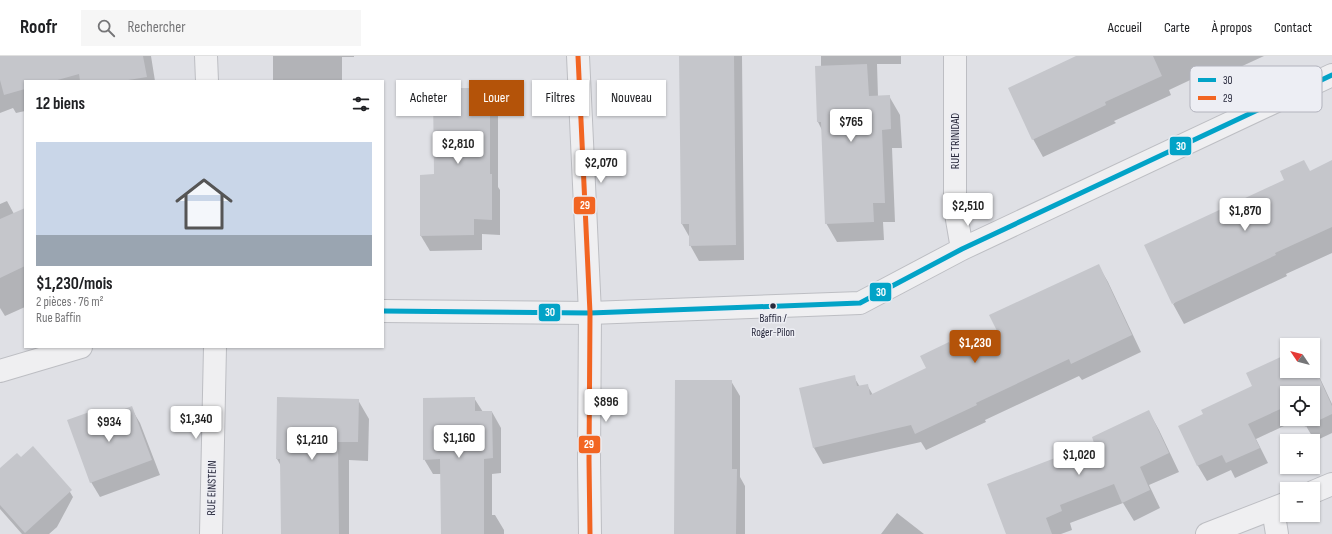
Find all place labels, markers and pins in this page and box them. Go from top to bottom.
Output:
pin: $765 [827,109,875,143]
pin: $2,810 [425,131,491,165]
pin: $2,070 [568,150,634,184]
pin: $2,510 [935,193,1001,227]
pin: $1,870 [1212,198,1278,232]
marker: Baffin / Roger-Pilon [768,301,778,311]
place label: Baffin / Roger-Pilon [751,312,795,339]
pin: $1,230 [942,330,1008,364]
pin: $896 [582,389,630,423]
pin: $1,340 [163,406,229,440]
pin: $934 [85,409,133,443]
pin: $1,160 [426,425,492,459]
pin: $1,210 [279,427,345,461]
pin: $1,020 [1046,442,1112,476]

